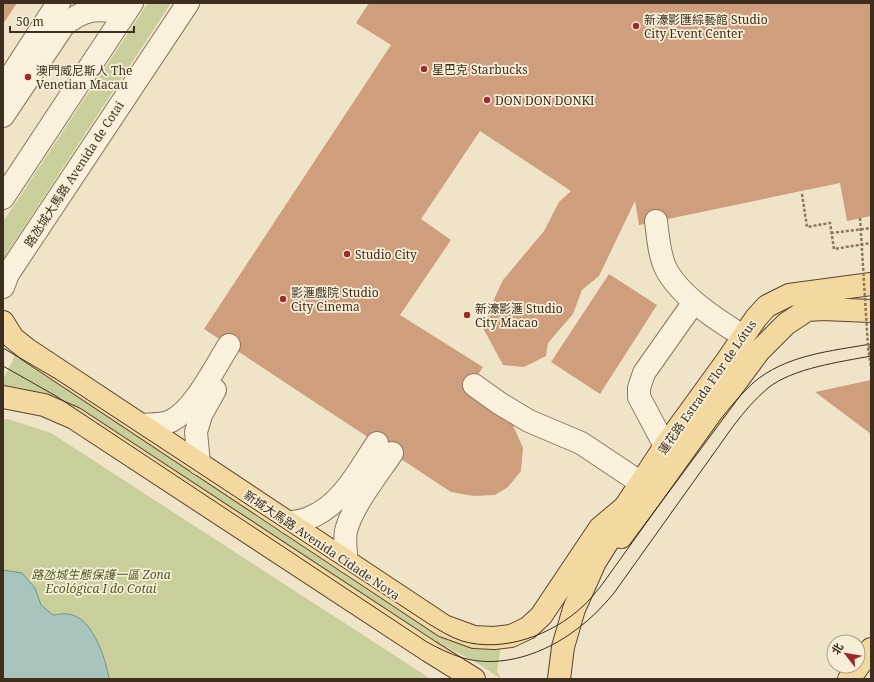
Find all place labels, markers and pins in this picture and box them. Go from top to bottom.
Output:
place label: 新濠影匯綜藝館 Studio City Event Center [644,11,768,42]
marker: 新濠影匯綜藝館 Studio City Event Center [631,21,641,31]
place label: 星巴克 Starbucks [432,61,528,78]
place label: 澳門威尼斯人 The Venetian Macau [36,62,133,93]
marker: 星巴克 Starbucks [419,64,429,74]
marker: 澳門威尼斯人 The Venetian Macau [23,72,33,82]
place label: DON DON DONKI [495,92,594,109]
marker: DON DON DONKI [482,95,492,105]
place label: Studio City [355,246,417,263]
marker: Studio City [342,249,352,259]
place label: 影滙戲院 Studio City Cinema [291,284,379,315]
marker: 影滙戲院 Studio City Cinema [278,294,288,304]
place label: 新濠影滙 Studio City Macao [475,300,563,331]
marker: 新濠影滙 Studio City Macao [462,310,472,320]

